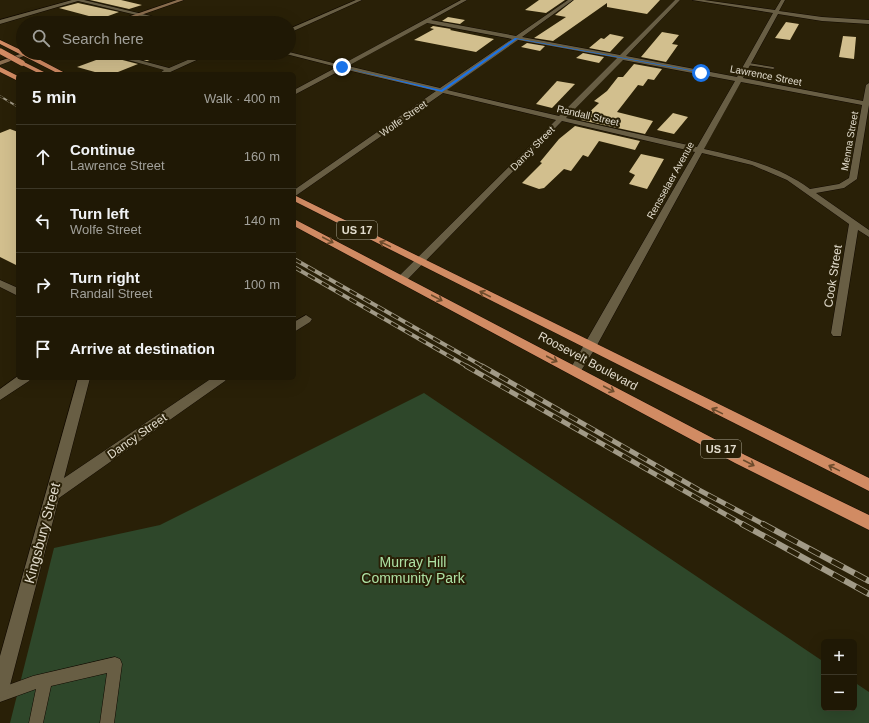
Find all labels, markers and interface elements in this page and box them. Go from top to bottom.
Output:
search box [16,16,296,60]
icon: search [30,27,52,49]
text: Search here [62,30,144,47]
route end [333,58,351,76]
street label: Lawrence Street [729,63,803,88]
route start [692,64,710,82]
text: 5 min [32,88,76,107]
text: Walk · 400 m [204,91,280,106]
street label: Wolfe Street [378,98,429,139]
street label: Randall Street [556,103,620,128]
street label: Menna Street [839,110,860,172]
street label: Dancy Street [508,124,557,173]
street label: Rensselaer Avenue [645,139,696,221]
text: Continue [70,141,135,158]
icon: ahead [32,146,54,168]
text: 160 m [244,149,280,164]
text: Lawrence Street [70,158,165,173]
text: Turn left [70,205,129,222]
icon: left [32,210,54,232]
text: 140 m [244,213,280,228]
road number: US 17 [337,221,377,239]
text: Wolfe Street [70,222,141,237]
one-way arrow [322,237,334,244]
one-way arrow [380,240,392,247]
street label: Cook Street [821,243,845,308]
text: Turn right [70,269,140,286]
icon: right [32,274,54,296]
text: 100 m [244,277,280,292]
text: Randall Street [70,286,152,301]
one-way arrow [479,290,491,297]
one-way arrow [431,294,443,302]
street label: Roosevelt Boulevard [536,329,640,393]
icon: arrive [32,338,54,360]
text: Arrive at destination [70,340,215,357]
one-way arrow [545,355,557,363]
one-way arrow [603,386,615,393]
one-way arrow [711,407,723,414]
street label: Dancy Street [105,410,170,462]
road number: US 17 [701,440,741,458]
one-way arrow [742,460,754,467]
one-way arrow [828,464,840,471]
street label: Kingsbury Street [21,481,63,585]
park label: Murray Hill Community Park [361,554,466,586]
map controls [821,639,857,711]
button: + [821,639,857,675]
button: − [821,675,857,711]

